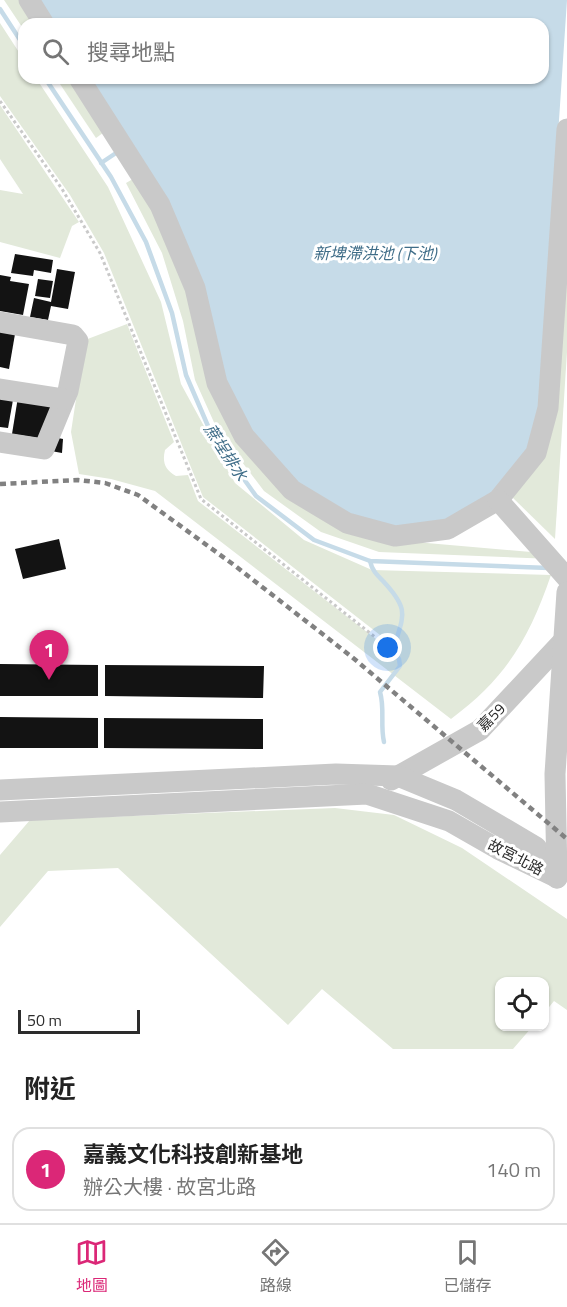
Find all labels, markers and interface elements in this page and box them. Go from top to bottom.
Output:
search box [18,18,549,84]
icon: search [39,35,72,68]
text: 搜尋地點 [87,35,175,69]
water label: 新埤滯洪池 (下池) [314,241,438,265]
water label: 蔗埕排水 [199,419,254,486]
pin: 1 [29,630,68,680]
your location [373,633,402,662]
street label: 嘉59 [472,698,510,736]
street label: 故宮北路 [484,833,548,881]
map controls [495,977,549,1031]
button: locate [495,977,549,1031]
scale bar [18,1007,140,1034]
text: 50 m [27,1008,62,1032]
text: 附近 [24,1069,76,1108]
text: 嘉義文化科技創新基地 [83,1137,303,1171]
text: 1 [40,1154,51,1185]
text: 140 m [486,1154,541,1185]
text: 辦公大樓 · 故宮北路 [83,1171,256,1202]
tab: 地圖 [75,1236,108,1297]
tab: 路線 [259,1236,292,1297]
tab: 已儲存 [443,1236,491,1297]

